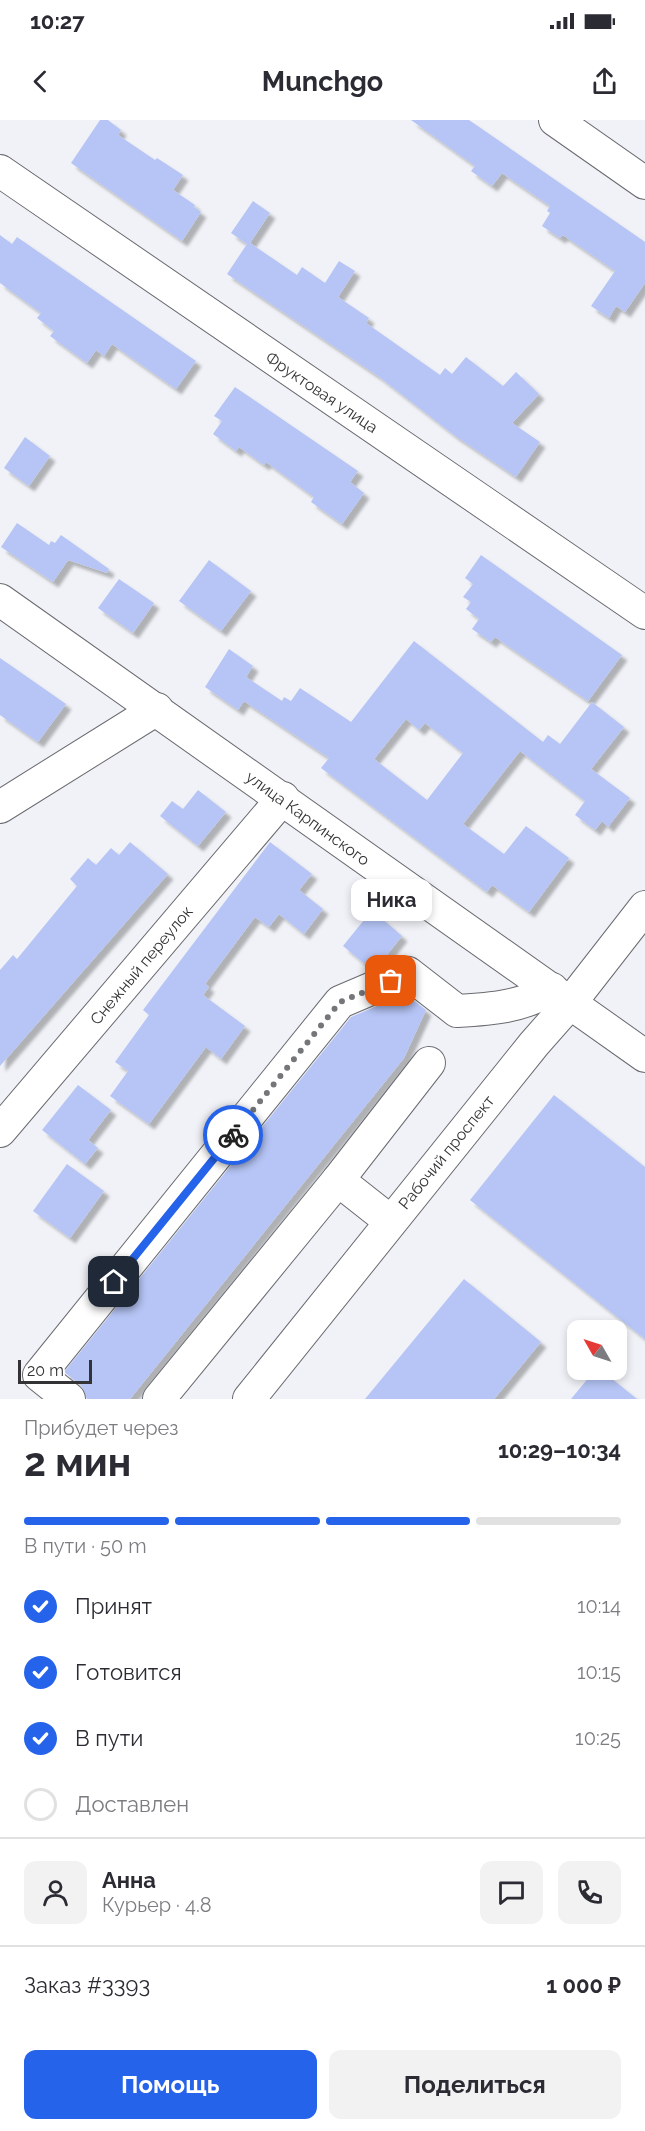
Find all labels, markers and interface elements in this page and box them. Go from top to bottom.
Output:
text: 10:27 [30,8,85,34]
icon: back [24,65,57,98]
icon: share [588,65,621,98]
text: Munchgo [262,66,383,97]
street label: Фруктовая улица [262,348,381,437]
street label: улица Карпинского [242,767,373,870]
callout: Ника [350,879,432,921]
text: Ника [367,888,416,912]
street label: Снежный переулок [86,902,197,1029]
pin [365,955,416,1006]
icon: bag [374,964,407,997]
street label: Рабочий проспект [395,1091,498,1213]
courier [203,1105,263,1165]
icon: bike [217,1119,250,1152]
pin [88,1256,139,1307]
icon: home [97,1265,130,1298]
north arrow [567,1320,627,1380]
map controls [567,1320,627,1380]
scale bar [18,1357,92,1384]
text: 20 m [27,1361,64,1380]
text: Прибудет через [24,1416,178,1440]
text: 10:29–10:34 [498,1437,621,1463]
text: 2 мин [24,1439,131,1485]
text: В пути · 50 m [24,1534,147,1558]
icon: check [24,1590,57,1623]
text: Принят [75,1593,152,1619]
text: 10:14 [577,1594,621,1618]
icon: check [24,1656,57,1689]
text: Готовится [75,1659,182,1685]
text: 10:15 [577,1660,621,1684]
icon: check [24,1722,57,1755]
text: В пути [75,1725,143,1751]
text: 10:25 [575,1726,621,1750]
text: Доставлен [75,1791,189,1817]
button: person [24,1861,87,1924]
button: chat [480,1861,543,1924]
button: phone [558,1861,621,1924]
text: Анна [102,1867,156,1893]
text: Курьер · 4.8 [102,1893,212,1917]
text: Заказ #3393 [24,1972,150,1998]
text: 1 000 ₽ [546,1972,621,1998]
button: Помощь [24,2050,317,2119]
button: Поделиться [329,2050,621,2119]

